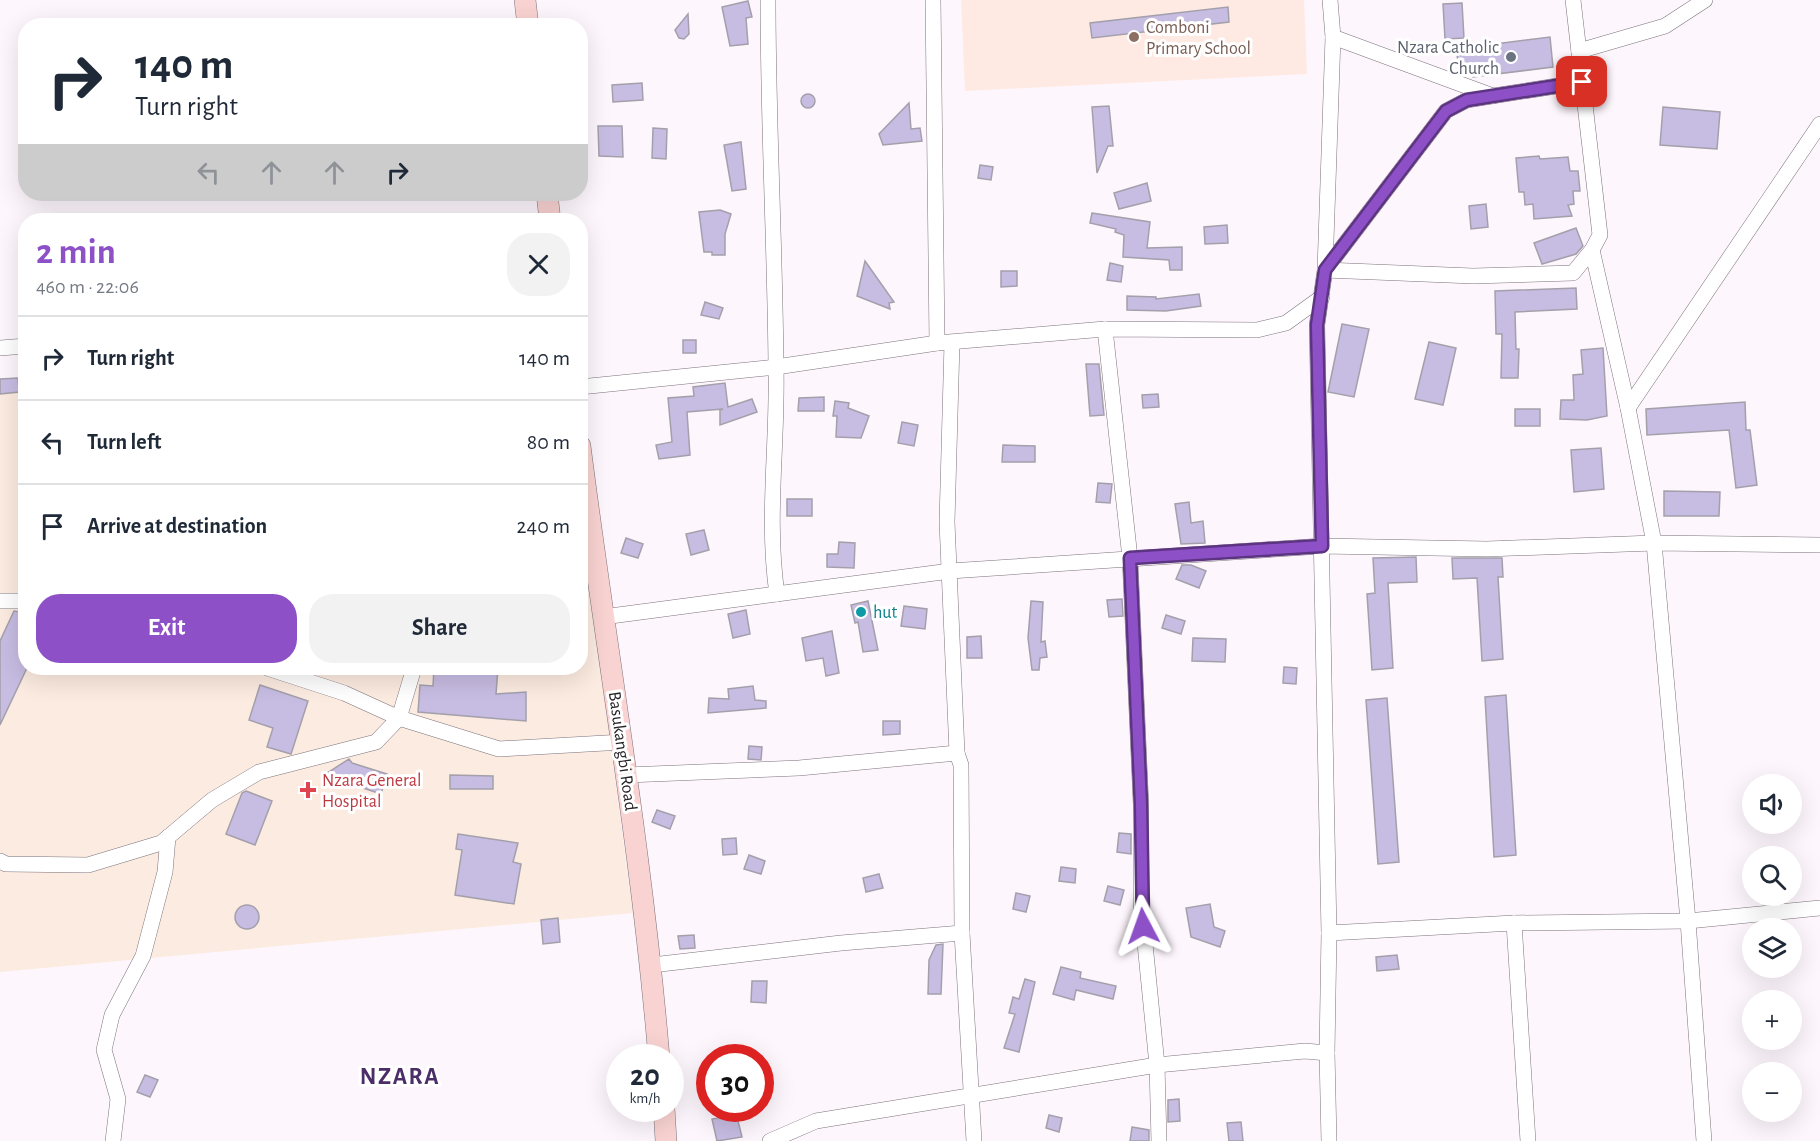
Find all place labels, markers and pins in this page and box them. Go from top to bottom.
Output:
place label: Comboni Primary School [1146,19,1251,58]
marker: Comboni Primary School [1127,30,1141,44]
place label: Nzara Catholic Church [1397,39,1499,78]
marker: Nzara Catholic Church [1504,50,1518,64]
pin [1556,56,1607,107]
place label: hut [873,604,898,622]
marker: hut [854,605,868,619]
place label: Nzara General Hospital [322,772,422,811]
marker: Nzara General Hospital [299,781,317,799]

